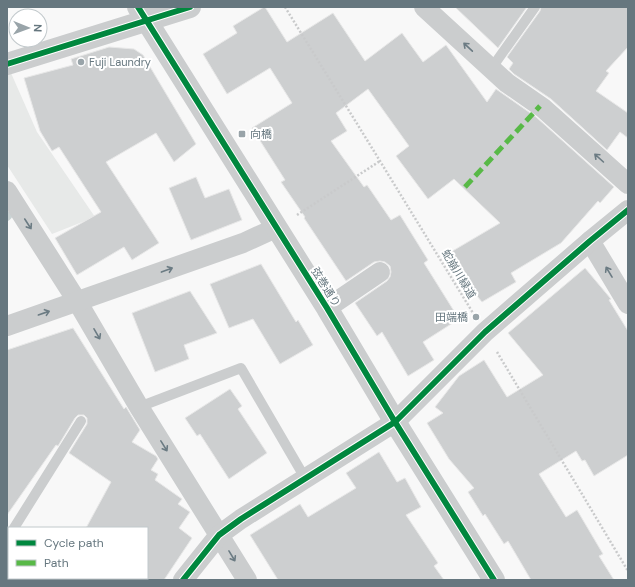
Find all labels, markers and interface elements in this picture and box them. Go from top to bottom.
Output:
north arrow [8,8,48,48]
text: N [31,24,45,32]
one-way arrow [463,43,473,52]
place label: Fuji Laundry [89,55,151,69]
marker: Fuji Laundry [76,57,86,67]
place label: 向橋 [250,127,272,141]
marker: 向橋 [237,129,247,139]
one-way arrow [594,153,604,162]
one-way arrow [24,218,32,229]
street label: 蛇崩川緑道 [439,247,479,301]
one-way arrow [160,265,172,273]
street label: 弦巻通り [308,265,344,309]
one-way arrow [605,267,613,278]
one-way arrow [37,309,50,316]
place label: 田端橋 [435,310,468,324]
marker: 田端橋 [471,312,481,322]
one-way arrow [93,328,101,340]
one-way arrow [160,440,168,452]
legend [8,527,148,579]
text: Cycle path [44,535,104,551]
one-way arrow [229,550,237,562]
text: Path [44,555,69,571]

